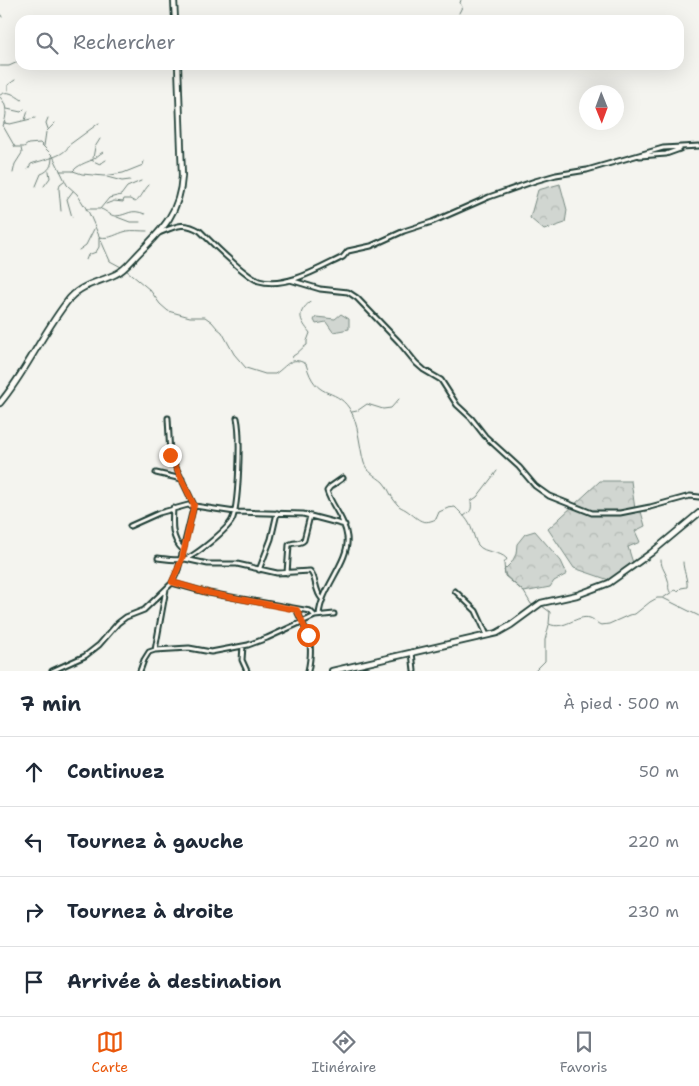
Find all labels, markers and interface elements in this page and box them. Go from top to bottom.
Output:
search box [15,15,684,70]
icon: search [33,29,61,57]
text: Rechercher [73,30,176,55]
north arrow [579,85,624,130]
route end [159,444,182,467]
route start [297,624,320,647]
text: 7 min [20,690,81,718]
text: À pied · 500 m [563,693,679,714]
icon: ahead [20,758,48,786]
text: Continuez [67,759,165,784]
text: 50 m [639,761,679,782]
icon: left [20,828,48,856]
text: Tournez à gauche [67,829,244,854]
text: 220 m [627,831,679,852]
icon: right [20,898,48,926]
text: Tournez à droite [67,899,234,924]
text: 230 m [627,901,679,922]
icon: arrive [20,968,48,996]
text: Arrivée à destination [67,969,281,994]
tab: Carte [92,1028,128,1076]
tab: Itinéraire [311,1028,376,1076]
tab: Favoris [560,1028,607,1076]

